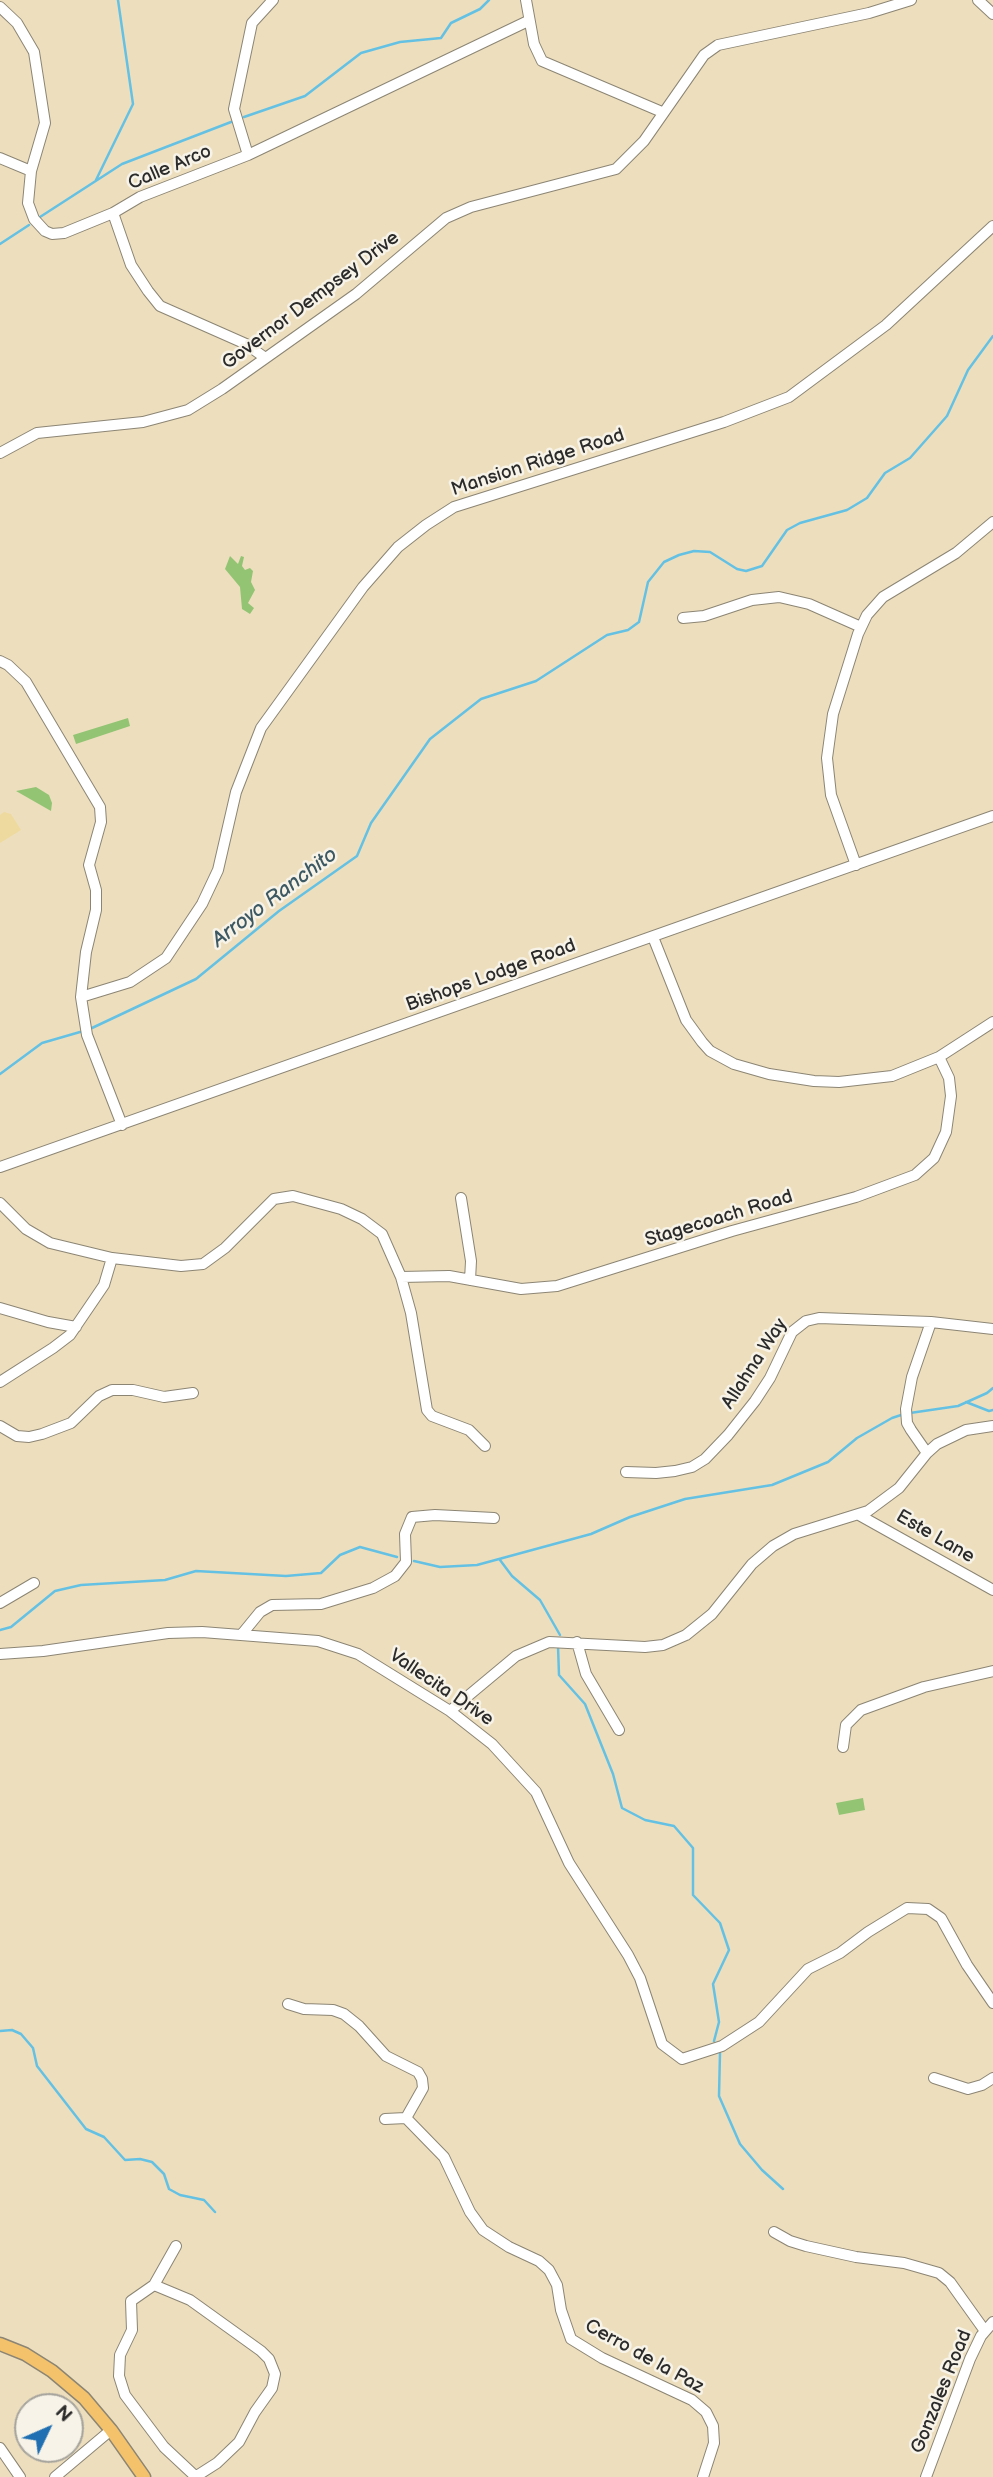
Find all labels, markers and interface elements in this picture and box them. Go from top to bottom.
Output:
street label: Calle Arco [125,140,215,196]
street label: Governor Dempsey Drive [218,227,404,375]
street label: Mansion Ridge Road [449,424,627,502]
water label: Arroyo Ranchito [207,843,343,953]
street label: Bishops Lodge Road [403,935,579,1017]
street label: Stagecoach Road [642,1186,796,1252]
street label: Allahna Way [717,1314,793,1414]
street label: Este Lane [892,1505,978,1569]
street label: Vallecita Drive [384,1645,498,1731]
street label: Cerro de la Paz [581,2315,707,2399]
street label: Gonzales Road [907,2327,977,2457]
north arrow [14,2393,84,2463]
text: N [50,2401,76,2428]

